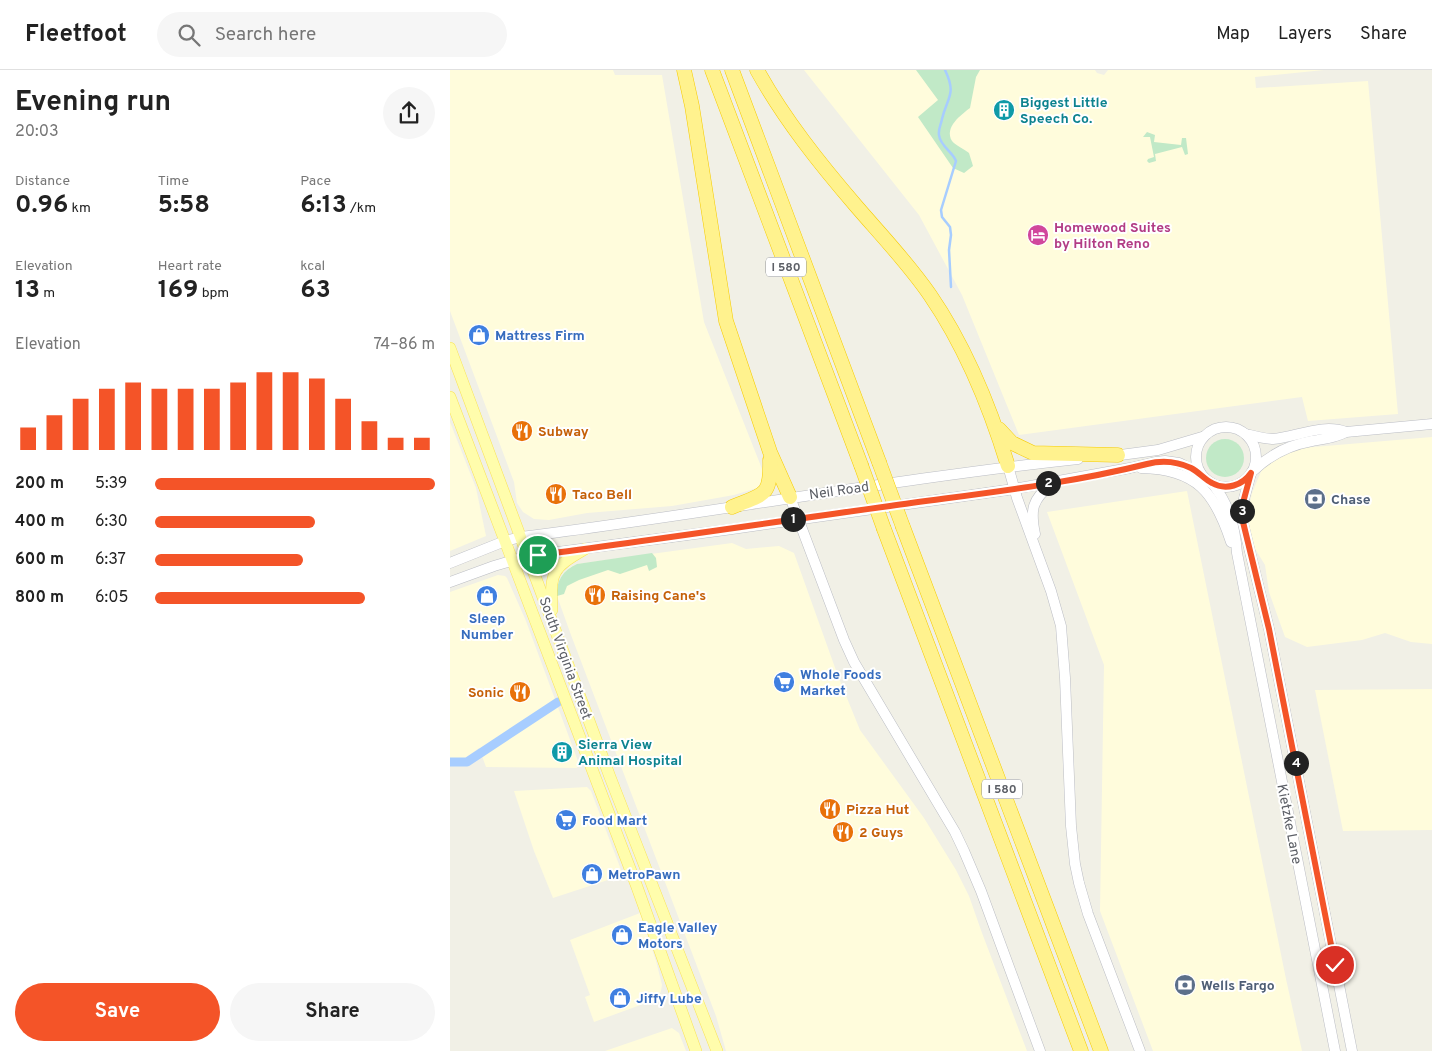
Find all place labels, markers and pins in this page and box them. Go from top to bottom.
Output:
place label: Biggest Little Speech Co. [1020,95,1108,128]
building icon: Biggest Little Speech Co. [992,98,1016,122]
place label: Homewood Suites by Hilton Reno [1054,220,1171,253]
hotel icon: Homewood Suites by Hilton Reno [1026,223,1050,247]
shop icon: Mattress Firm [467,323,491,347]
place label: Mattress Firm [495,328,585,345]
restaurant icon: Subway [510,419,534,443]
place label: Subway [538,424,589,441]
pin: 2 [1036,470,1060,496]
restaurant icon: Taco Bell [544,482,568,506]
place label: Taco Bell [572,487,632,504]
bank icon: Chase [1303,487,1327,511]
place label: Chase [1331,492,1371,509]
pin: 3 [1230,498,1254,524]
pin: 1 [780,506,806,532]
pin [517,534,559,576]
restaurant icon: Raising Cane's [583,583,607,607]
shop icon: Sleep Number [475,584,499,608]
place label: Raising Cane's [611,588,706,605]
place label: Sleep Number [461,611,513,644]
place label: Whole Foods Market [800,667,882,700]
supermarket icon: Whole Foods Market [772,670,796,694]
restaurant icon: Sonic [508,680,532,704]
place label: Sonic [468,685,504,702]
place label: Sierra View Animal Hospital [578,737,682,770]
building icon: Sierra View Animal Hospital [550,740,574,764]
pin: 4 [1284,750,1308,776]
restaurant icon: Pizza Hut [818,797,842,821]
place label: Pizza Hut [846,802,909,819]
supermarket icon: Food Mart [554,808,578,832]
place label: Food Mart [582,813,647,830]
restaurant icon: 2 Guys [831,820,855,844]
place label: 2 Guys [859,825,904,842]
shop icon: MetroPawn [580,862,604,886]
place label: MetroPawn [608,867,681,884]
place label: Eagle Valley Motors [638,920,717,953]
shop icon: Eagle Valley Motors [610,923,634,947]
pin [1314,944,1356,986]
bank icon: Wells Fargo [1173,973,1197,997]
place label: Wells Fargo [1201,978,1275,995]
shop icon: Jiffy Lube [608,986,632,1010]
place label: Jiffy Lube [636,991,702,1008]

